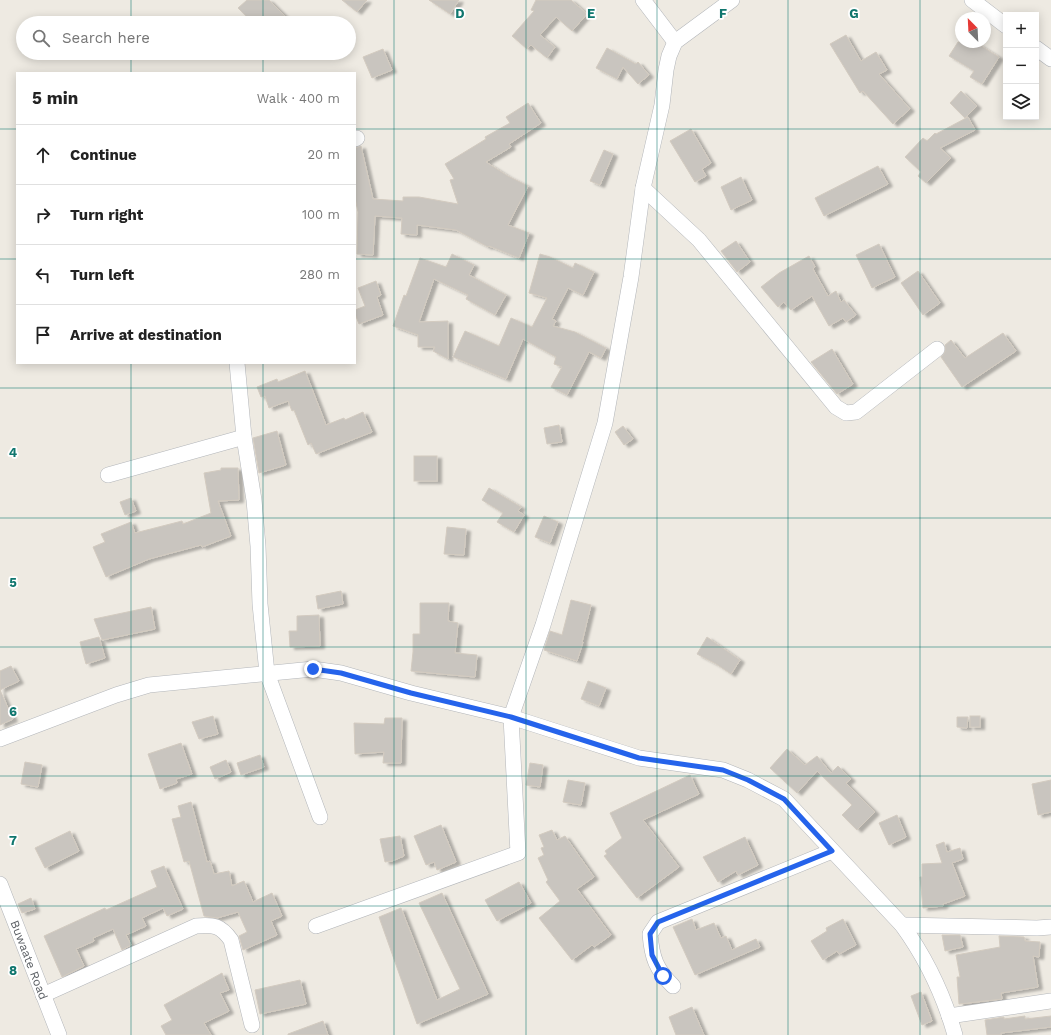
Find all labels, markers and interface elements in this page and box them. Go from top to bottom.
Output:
text: D [455,6,465,21]
text: E [587,6,595,21]
text: F [719,6,727,21]
text: G [849,6,859,21]
north arrow [955,12,991,48]
map controls [1003,12,1039,120]
button: + [1003,12,1039,48]
search box [16,16,356,60]
icon: search [30,27,52,49]
text: Search here [62,29,150,47]
button: − [1003,48,1039,84]
button: layers [1003,84,1039,120]
text: 5 min [32,88,78,108]
text: Walk · 400 m [257,91,340,106]
icon: ahead [32,144,54,166]
text: Continue [70,146,137,164]
text: 20 m [308,147,340,162]
icon: right [32,204,54,226]
text: Turn right [70,206,143,224]
text: 100 m [302,207,340,222]
icon: left [32,264,54,286]
text: Turn left [70,266,134,284]
text: 280 m [300,267,340,282]
icon: arrive [32,324,54,346]
text: Arrive at destination [70,326,222,344]
text: 4 [9,445,18,460]
text: 5 [9,575,17,590]
route end [304,660,322,678]
text: 6 [9,704,17,719]
text: 7 [9,833,17,848]
street label: Buwaate Road [7,918,51,1002]
text: 8 [9,963,17,978]
route start [654,967,672,985]

